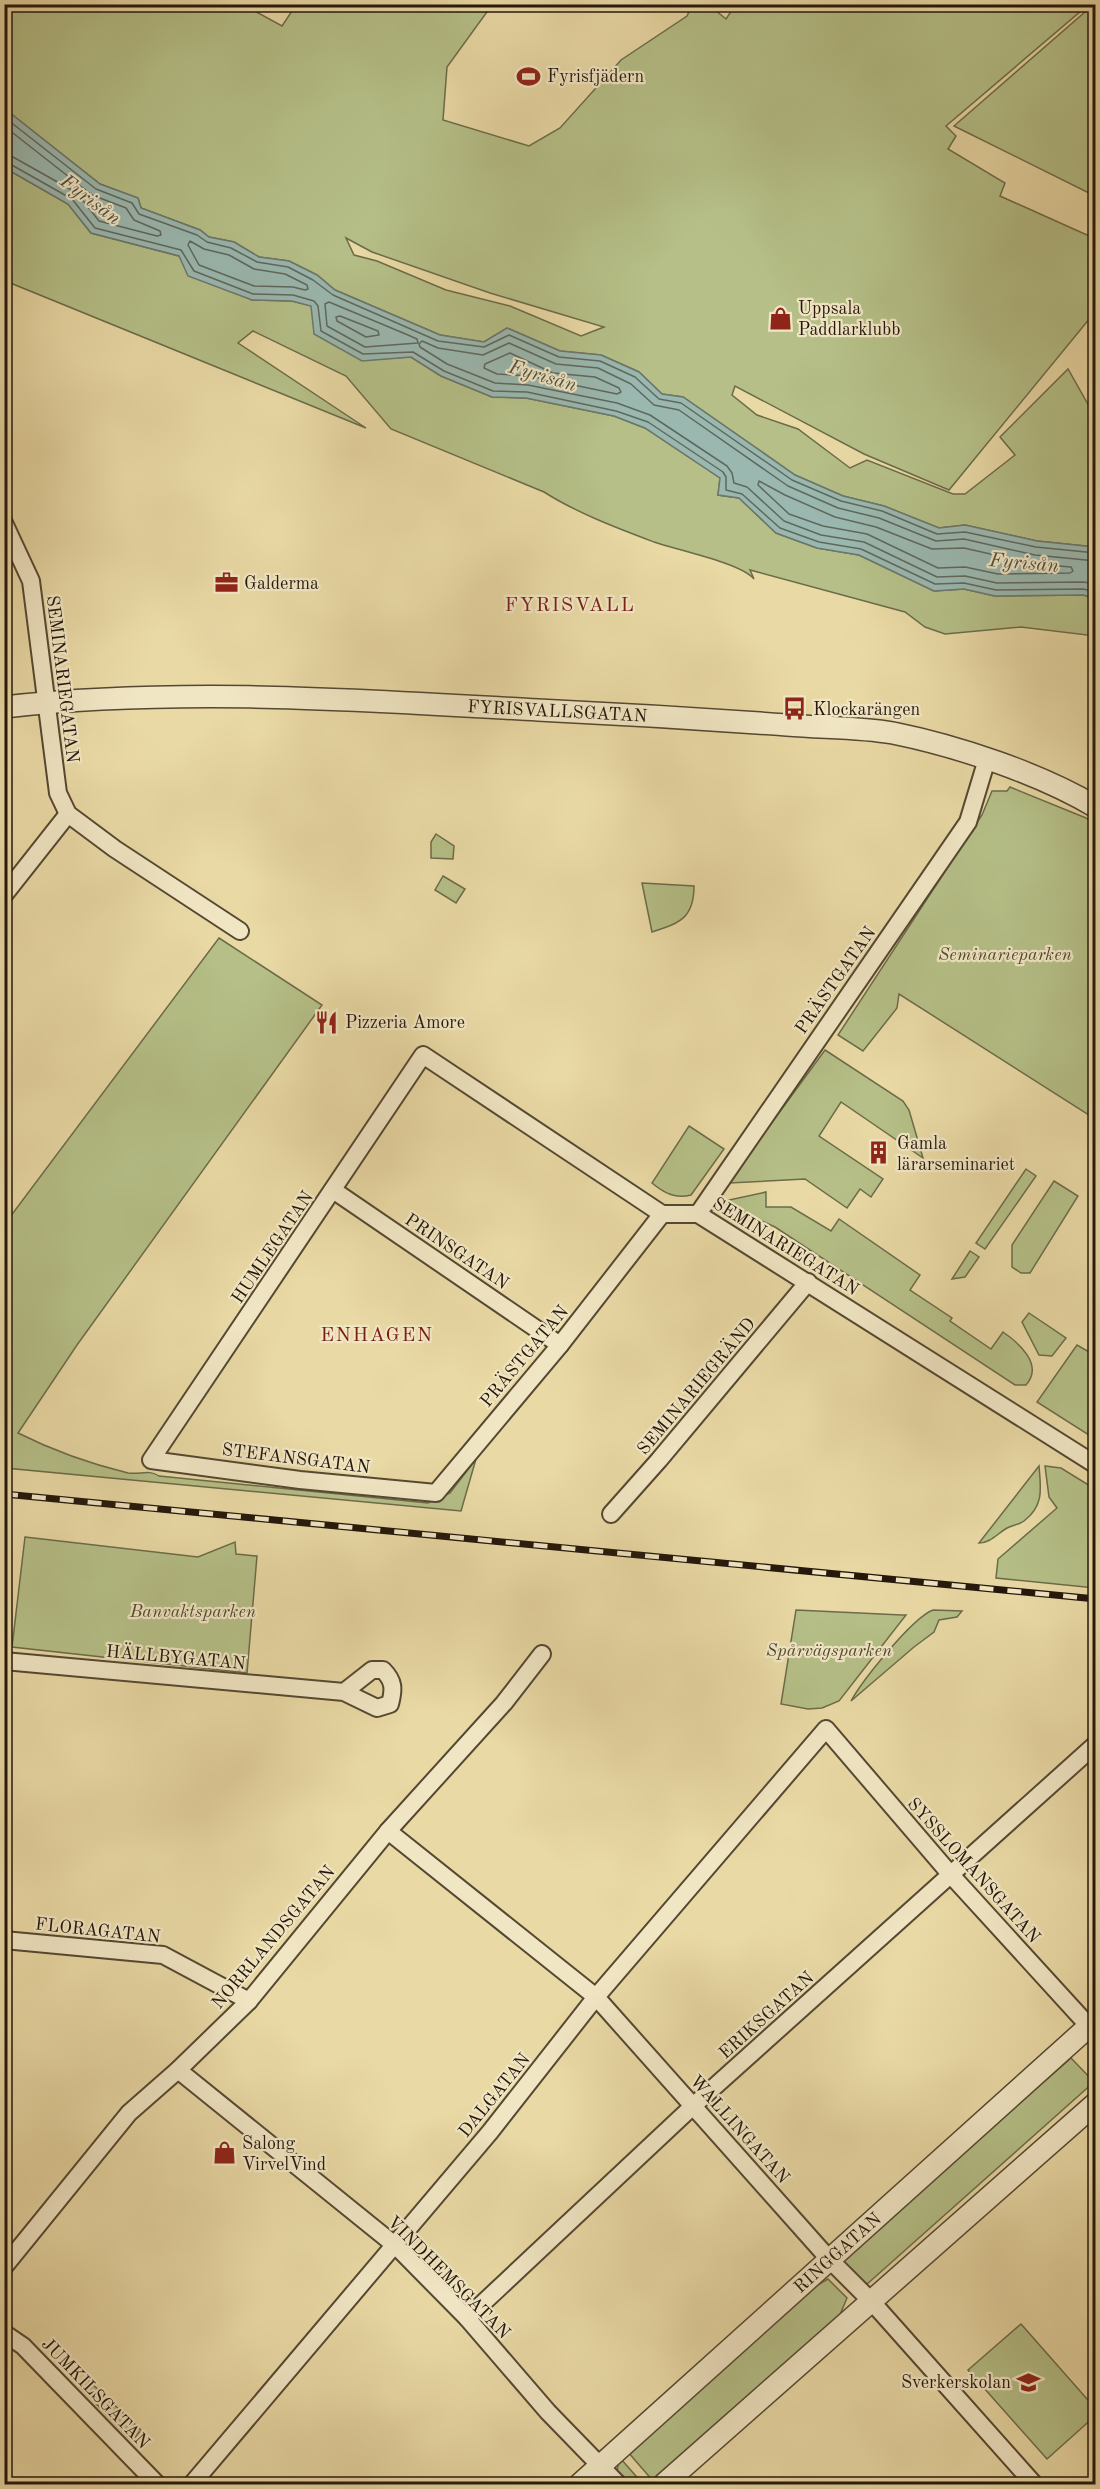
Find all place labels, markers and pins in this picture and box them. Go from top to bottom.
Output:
sports icon: Fyrisfjädern [516,63,542,89]
place label: Fyrisfjädern [547,68,644,86]
place label: Uppsala Paddlarklubb [798,300,901,339]
shop icon: Uppsala Paddlarklubb [767,305,793,331]
office icon: Galderma [213,570,239,596]
place label: Galderma [244,575,319,593]
bus stop icon: Klockarängen [782,696,808,722]
place label: Klockarängen [813,701,920,719]
restaurant icon: Pizzeria Amore [314,1009,340,1035]
place label: Pizzeria Amore [345,1014,465,1032]
place label: Gamla lärarseminariet [897,1135,1015,1174]
building icon: Gamla lärarseminariet [866,1140,892,1166]
place label: Salong VirvelVind [242,2135,326,2174]
shop icon: Salong VirvelVind [211,2140,237,2166]
school or university icon: Sverkerskolan [1016,2369,1042,2395]
place label: Sverkerskolan [901,2374,1011,2392]

